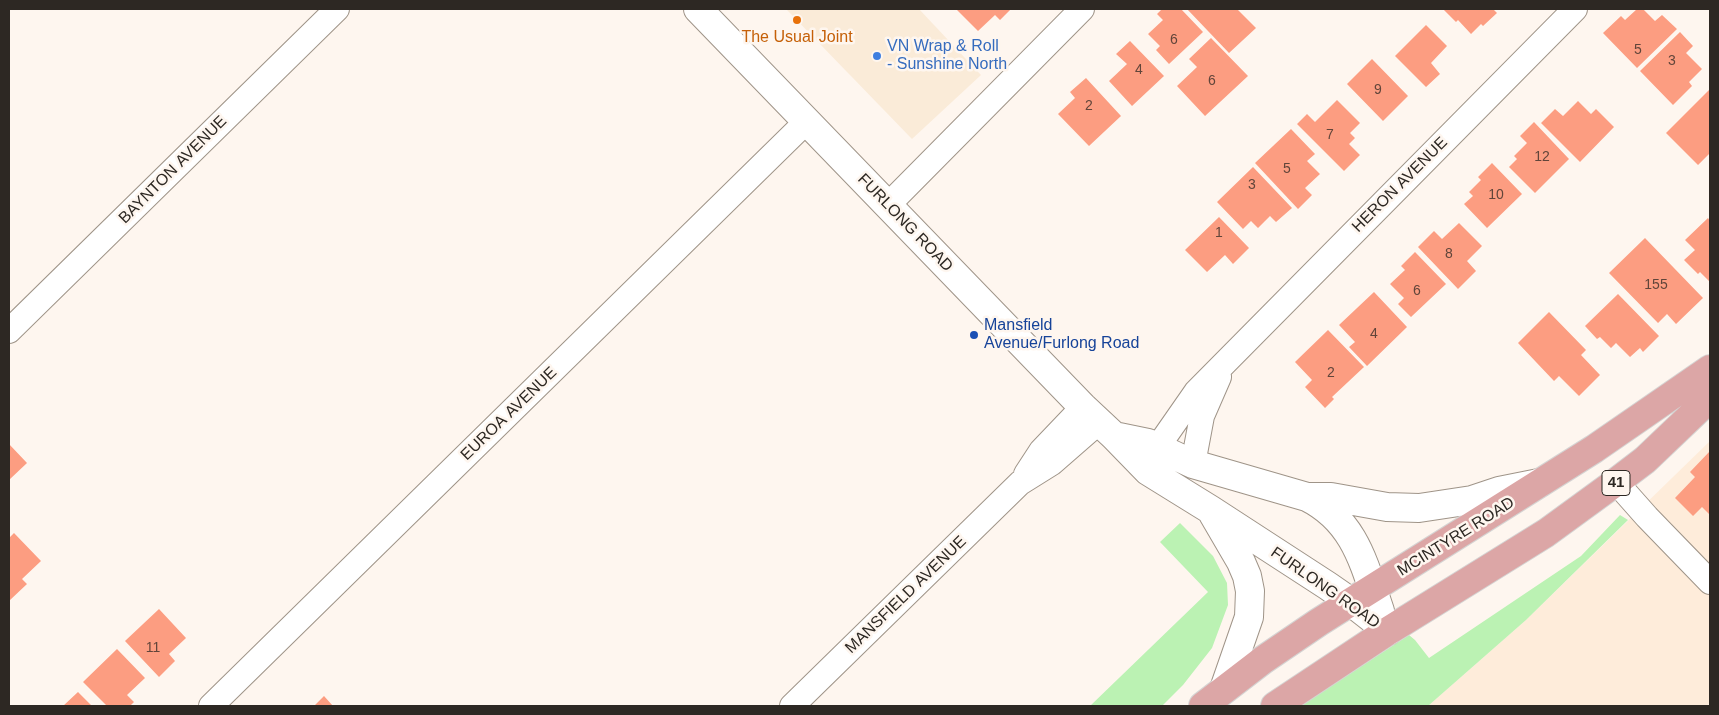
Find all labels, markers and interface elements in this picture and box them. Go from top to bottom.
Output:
marker: The Usual Joint [791,14,803,26]
place label: The Usual Joint [741,28,853,48]
house number: 6 [1170,32,1178,48]
place label: VN Wrap & Roll - Sunshine North [887,37,1007,75]
house number: 5 [1634,42,1642,58]
marker: VN Wrap & Roll - Sunshine North [871,50,883,62]
house number: 3 [1668,53,1676,69]
house number: 4 [1135,62,1143,78]
house number: 6 [1208,73,1216,89]
house number: 9 [1374,82,1382,98]
house number: 2 [1085,98,1093,114]
street label: BAYNTON AVENUE [115,112,231,228]
house number: 7 [1326,127,1334,143]
street label: HERON AVENUE [1348,133,1452,237]
house number: 12 [1534,149,1550,165]
house number: 5 [1283,161,1291,177]
street label: FURLONG ROAD [853,170,957,276]
house number: 3 [1248,177,1256,193]
house number: 10 [1488,187,1504,203]
house number: 1 [1215,225,1223,241]
house number: 8 [1445,246,1453,262]
house number: 155 [1644,277,1668,293]
house number: 6 [1413,283,1421,299]
place label: Mansfield Avenue/Furlong Road [984,316,1139,354]
house number: 4 [1370,326,1378,342]
marker: Mansfield Avenue/Furlong Road [968,329,980,341]
street label: EUROA AVENUE [457,363,561,465]
house number: 2 [1327,365,1335,381]
road number: 41 [1602,470,1630,496]
street label: MCINTYRE ROAD [1394,493,1518,581]
street label: MANSFIELD AVENUE [842,532,970,658]
street label: FURLONG ROAD [1267,543,1383,633]
house number: 11 [146,640,160,656]

